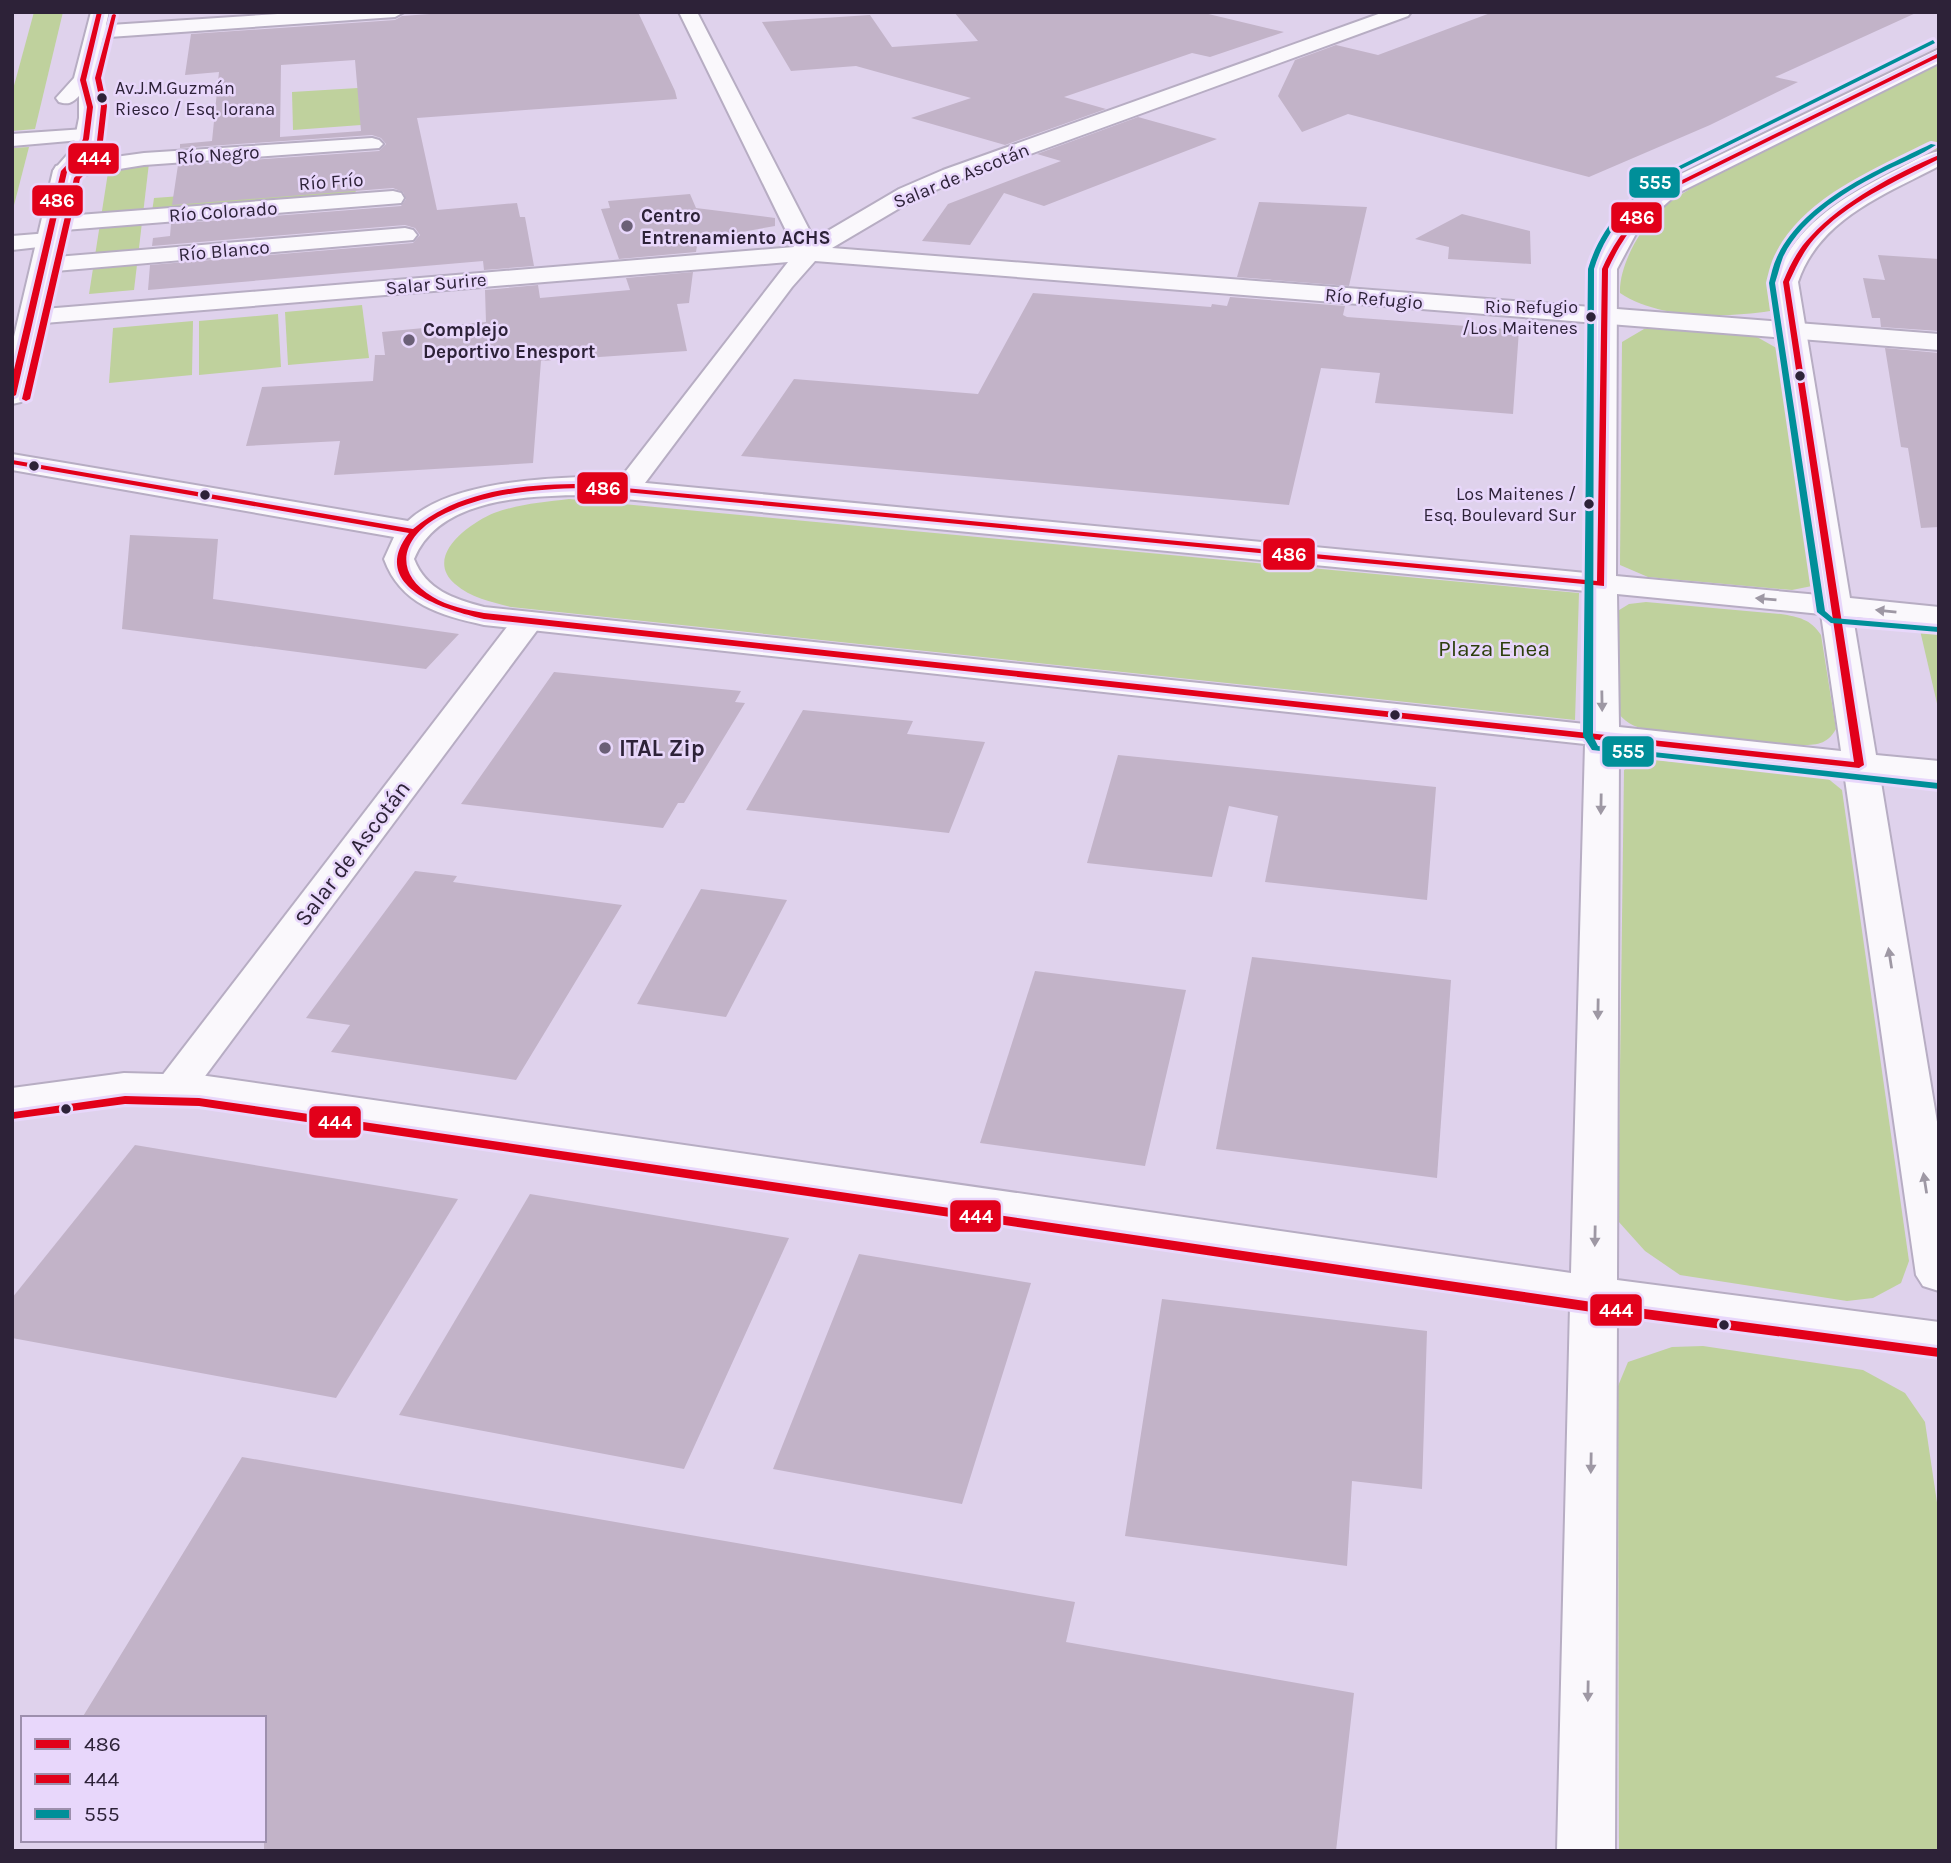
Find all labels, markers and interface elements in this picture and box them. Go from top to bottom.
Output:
place label: Av.J.M.Guzmán Riesco / Esq. Iorana [115,77,275,120]
marker: Av.J.M.Guzmán Riesco / Esq. Iorana [95,91,109,105]
street label: Salar de Ascotán [890,139,1033,213]
street label: Río Negro [176,141,260,169]
line badge: 444 [67,142,120,175]
text: 444 [77,148,112,170]
line badge: 555 [1628,166,1681,199]
street label: Río Frío [298,169,364,195]
text: 555 [1638,172,1672,194]
line badge: 486 [31,184,84,217]
text: 486 [39,190,75,212]
street label: Río Colorado [168,197,278,227]
line badge: 486 [1610,201,1663,234]
place label: Centro Entrenamiento ACHS [641,205,831,249]
text: 486 [1619,207,1655,229]
marker: Centro Entrenamiento ACHS [619,218,635,234]
street label: Río Blanco [178,236,271,266]
street label: Salar Surire [385,269,487,299]
street label: Río Refugio [1324,284,1424,314]
place label: Rio Refugio /Los Maitenes [1462,296,1578,339]
marker: Rio Refugio /Los Maitenes [1584,310,1598,324]
place label: Complejo Deportivo Enesport [423,319,595,363]
marker: Complejo Deportivo Enesport [401,332,417,348]
unlabelled marker [1793,369,1807,383]
unlabelled marker [27,459,41,473]
line badge: 486 [576,471,629,505]
text: 486 [585,478,621,500]
place label: Los Maitenes / Esq. Boulevard Sur [1424,483,1576,526]
unlabelled marker [198,488,212,502]
marker: Los Maitenes / Esq. Boulevard Sur [1582,497,1596,511]
line badge: 486 [1262,537,1316,571]
text: 486 [1271,544,1307,566]
one-way arrow [1755,593,1777,604]
one-way arrow [1875,605,1897,616]
park label: Plaza Enea [1438,635,1550,662]
one-way arrow [1596,691,1608,713]
unlabelled marker [1388,708,1402,722]
place label: ITAL Zip [619,735,705,762]
line badge: 555 [1601,735,1655,768]
marker: ITAL Zip [597,740,613,756]
text: 555 [1611,741,1645,763]
street label: Salar de Ascotán [289,775,416,931]
one-way arrow [1595,794,1607,816]
one-way arrow [1884,947,1895,969]
one-way arrow [1592,998,1604,1020]
unlabelled marker [59,1102,73,1116]
line badge: 444 [308,1105,362,1139]
text: 444 [318,1112,353,1134]
one-way arrow [1919,1172,1930,1194]
line badge: 444 [949,1199,1002,1233]
text: 444 [959,1206,994,1228]
one-way arrow [1589,1225,1601,1247]
line badge: 444 [1589,1293,1643,1327]
text: 444 [1599,1300,1634,1322]
unlabelled marker [1717,1318,1731,1332]
one-way arrow [1585,1453,1597,1475]
one-way arrow [1582,1680,1594,1702]
legend [21,1716,266,1842]
text: 486 [84,1732,121,1756]
text: 444 [84,1767,119,1791]
text: 555 [84,1802,120,1826]

